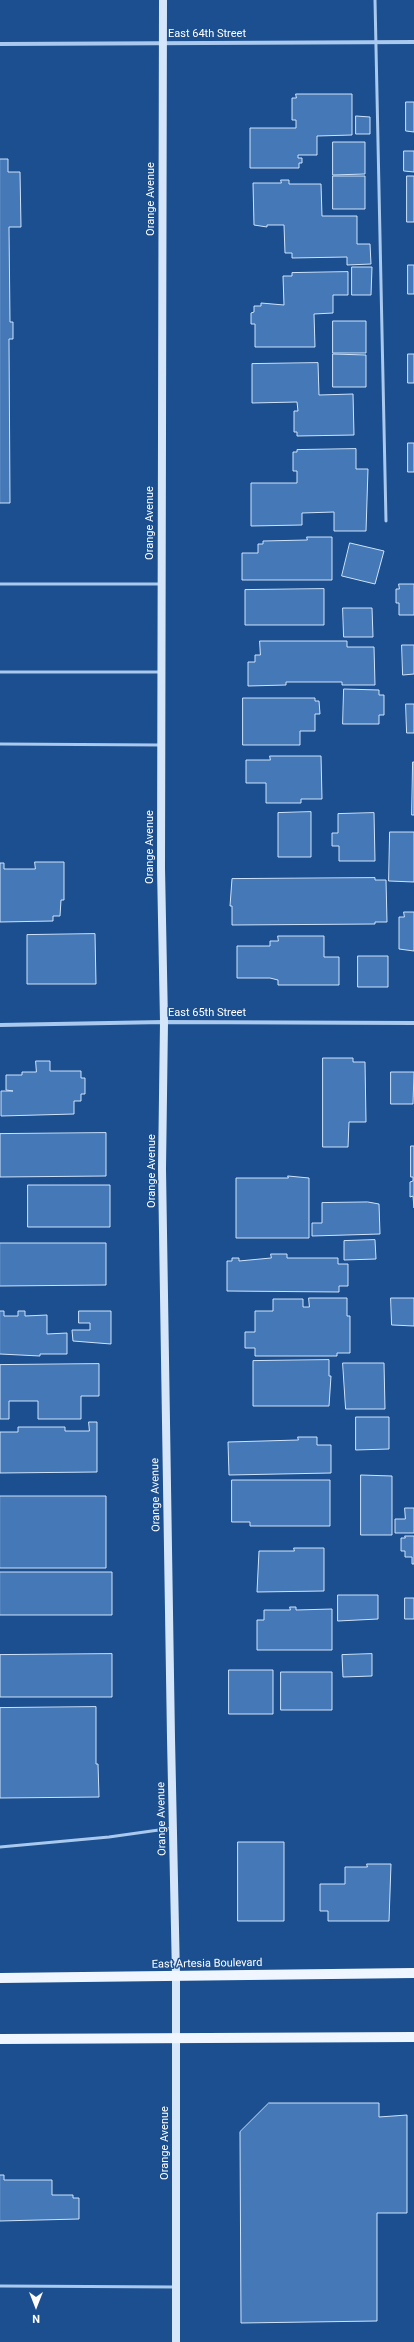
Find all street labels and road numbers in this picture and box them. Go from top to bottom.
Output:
street label: East 64th Street [168,27,246,41]
street label: Orange Avenue [144,162,158,236]
street label: Orange Avenue [143,486,157,560]
street label: Orange Avenue [143,810,157,884]
street label: East 65th Street [168,1006,246,1020]
street label: Orange Avenue [145,1134,159,1208]
street label: Orange Avenue [149,1458,163,1532]
street label: Orange Avenue [155,1782,169,1856]
street label: East Artesia Boulevard [152,1956,262,1972]
street label: Orange Avenue [158,2106,172,2180]

